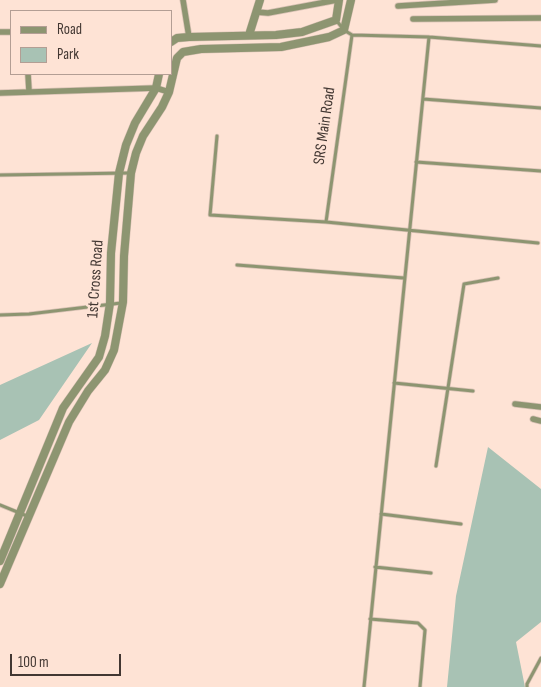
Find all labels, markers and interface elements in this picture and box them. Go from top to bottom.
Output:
legend [10,10,172,75]
text: Road [57,20,82,39]
text: Park [57,45,79,64]
street label: SRS Main Road [310,86,340,166]
street label: 1st Cross Road [84,239,108,319]
scale bar [12,644,124,676]
text: 100 m [18,653,49,672]

